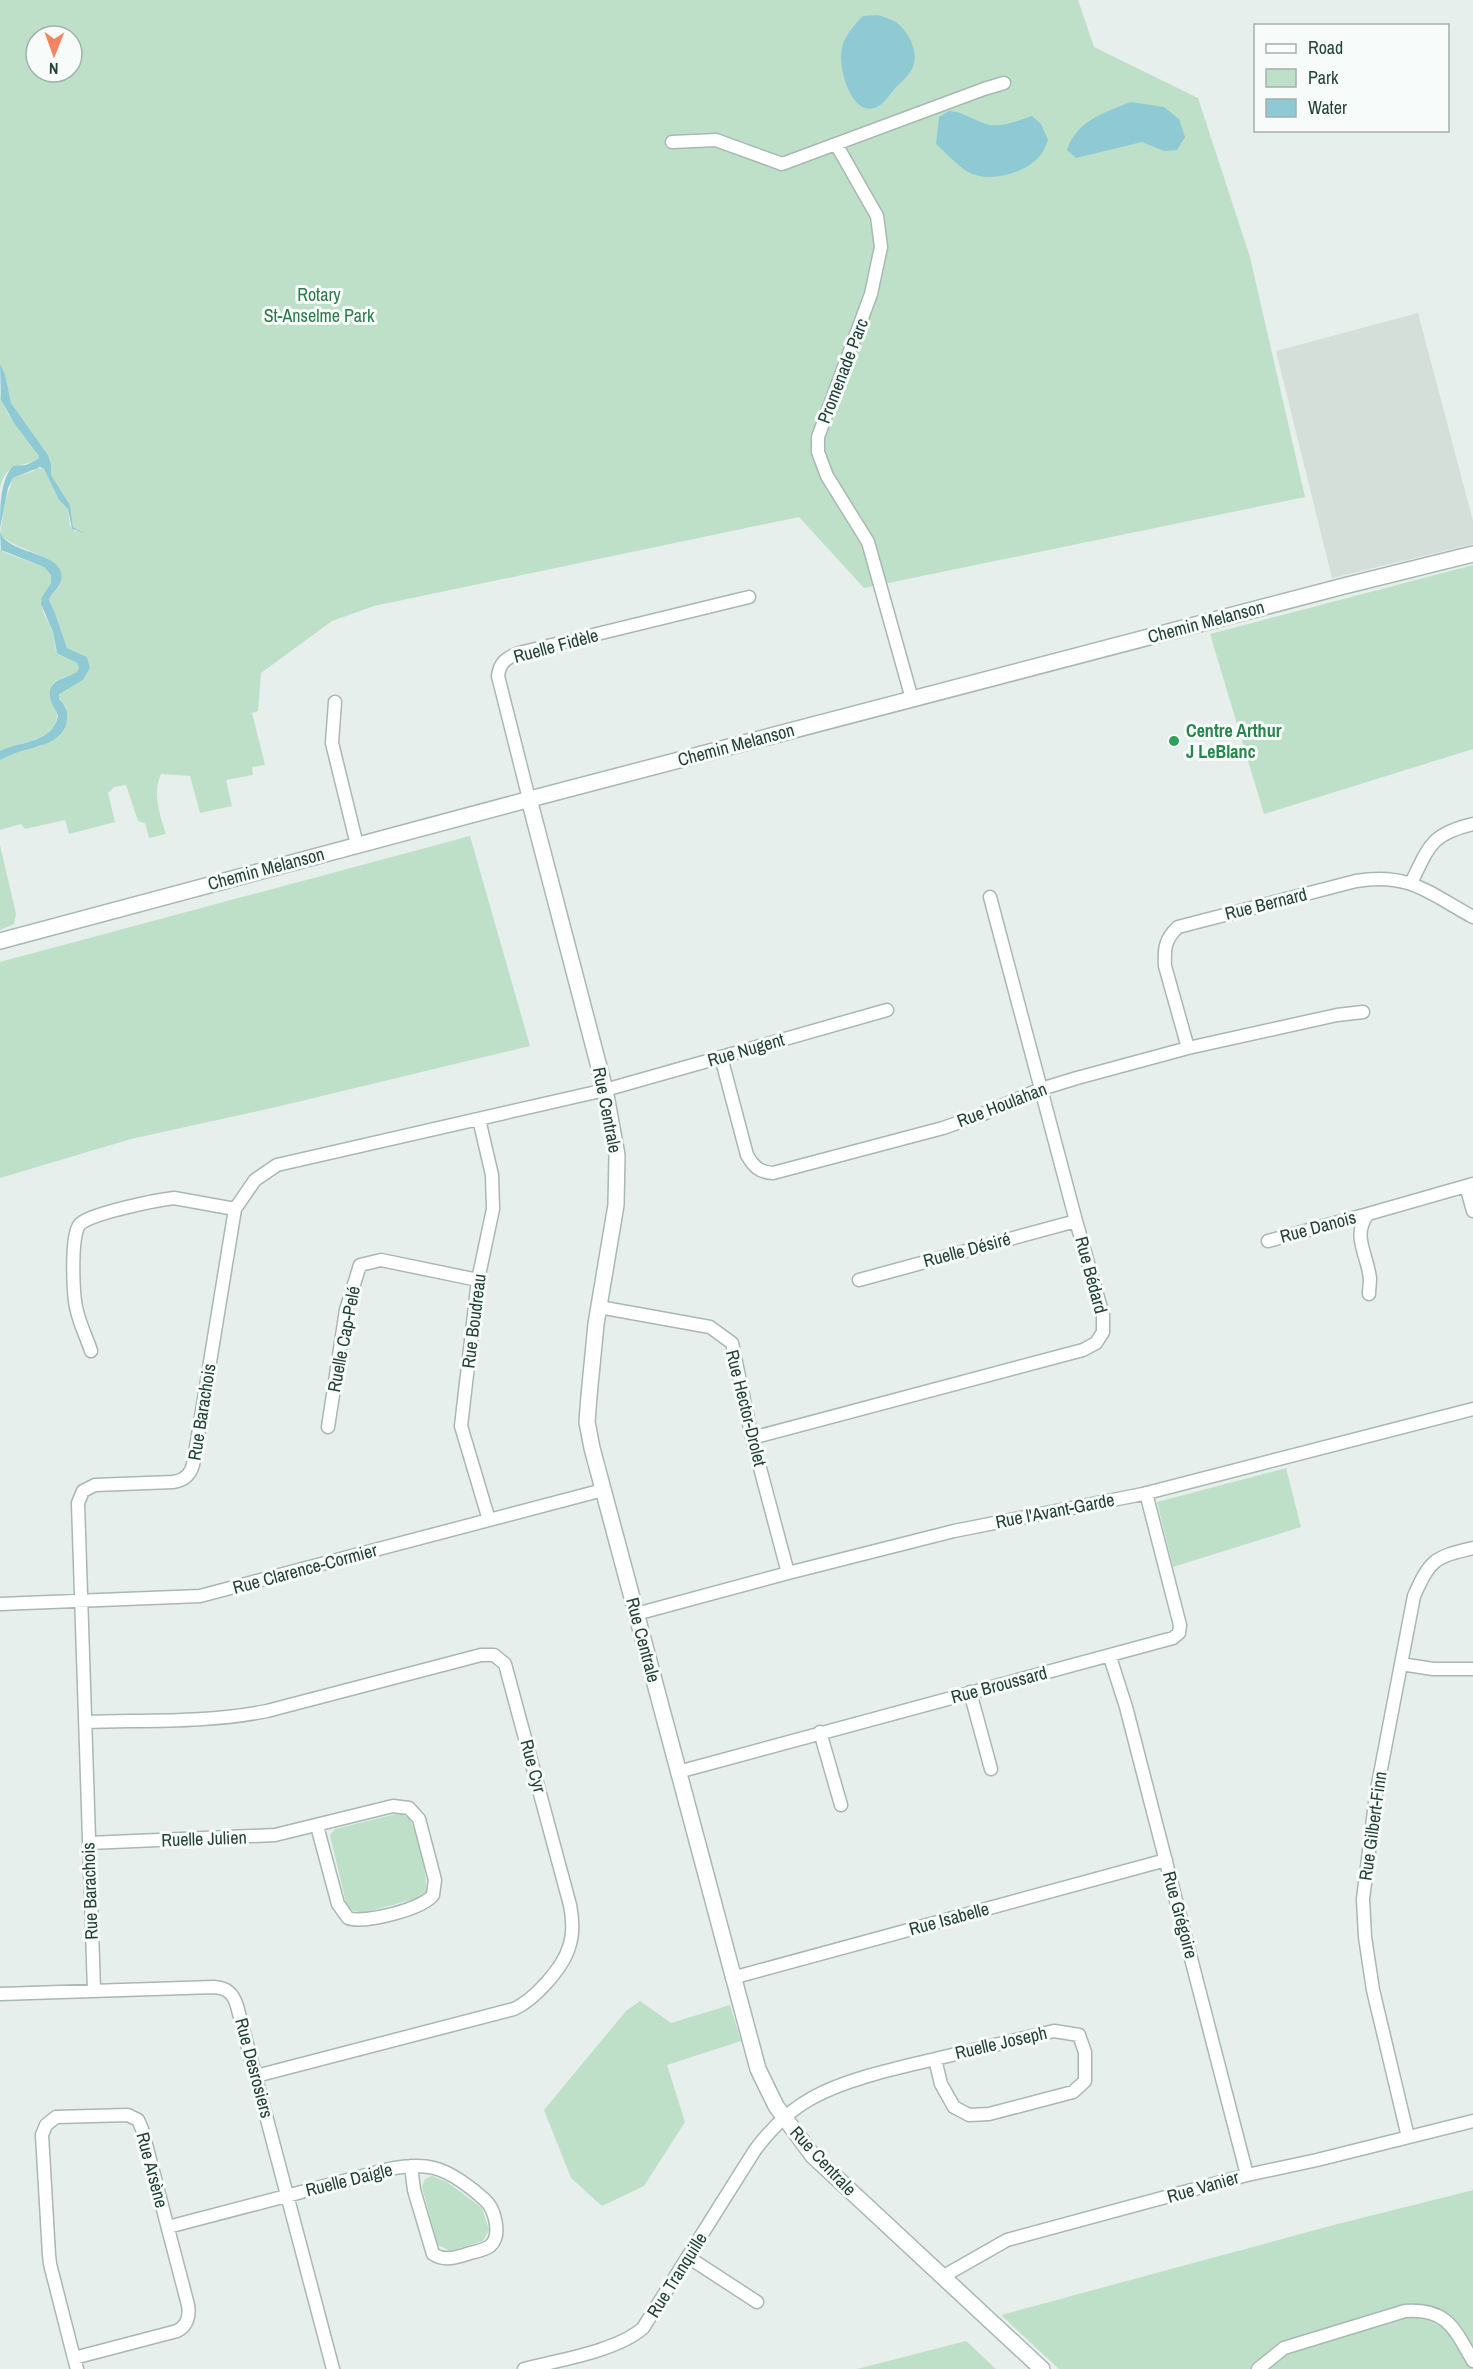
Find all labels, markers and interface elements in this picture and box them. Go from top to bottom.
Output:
north arrow [24,24,84,84]
legend [1254,24,1449,132]
text: Road [1308,35,1343,60]
text: N [49,58,59,80]
text: Park [1308,65,1339,90]
text: Water [1308,95,1347,120]
park label: Rotary St-Anselme Park [264,282,375,328]
street label: Promenade Parc [811,315,874,427]
street label: Chemin Melanson [1145,594,1267,649]
street label: Ruelle Fidèle [511,622,601,669]
street label: Chemin Melanson [675,717,797,772]
place label: Centre Arthur J LeBlanc [1186,718,1282,764]
marker: Centre Arthur J LeBlanc [1167,734,1181,748]
street label: Chemin Melanson [205,841,327,896]
street label: Rue Bernard [1222,881,1310,926]
street label: Rue Nugent [705,1027,787,1072]
street label: Rue Centrale [587,1065,628,1155]
street label: Rue Houlahan [953,1076,1050,1133]
street label: Rue Danois [1277,1204,1359,1249]
street label: Ruelle Désiré [920,1226,1013,1273]
street label: Rue Bédard [1069,1234,1114,1316]
street label: Rue Boudreau [455,1272,492,1370]
street label: Ruelle Cap-Pelé [321,1284,366,1394]
street label: Rue Hector-Drolet [720,1347,773,1469]
street label: Rue Barachois [182,1362,221,1462]
street label: Rue l'Avant-Garde [993,1487,1117,1534]
street label: Rue Clarence-Cormier [230,1537,380,1600]
street label: Rue Centrale [620,1595,667,1685]
street label: Rue Broussard [948,1660,1050,1709]
street label: Rue Cyr [514,1736,553,1795]
street label: Rue Gilbert-Finn [1352,1770,1393,1882]
street label: Ruelle Julien [161,1825,247,1852]
street label: Rue Barachois [75,1842,104,1940]
street label: Rue Grégoire [1157,1868,1204,1961]
street label: Rue Isabelle [906,1896,992,1941]
street label: Rue Desrosiers [229,2015,280,2121]
street label: Ruelle Joseph [953,2020,1049,2065]
street label: Rue Centrale [785,2120,862,2201]
street label: Rue Arsène [130,2129,175,2210]
street label: Ruelle Daigle [303,2157,395,2202]
street label: Rue Vanier [1164,2164,1242,2209]
street label: Rue Tranquille [641,2227,713,2322]

